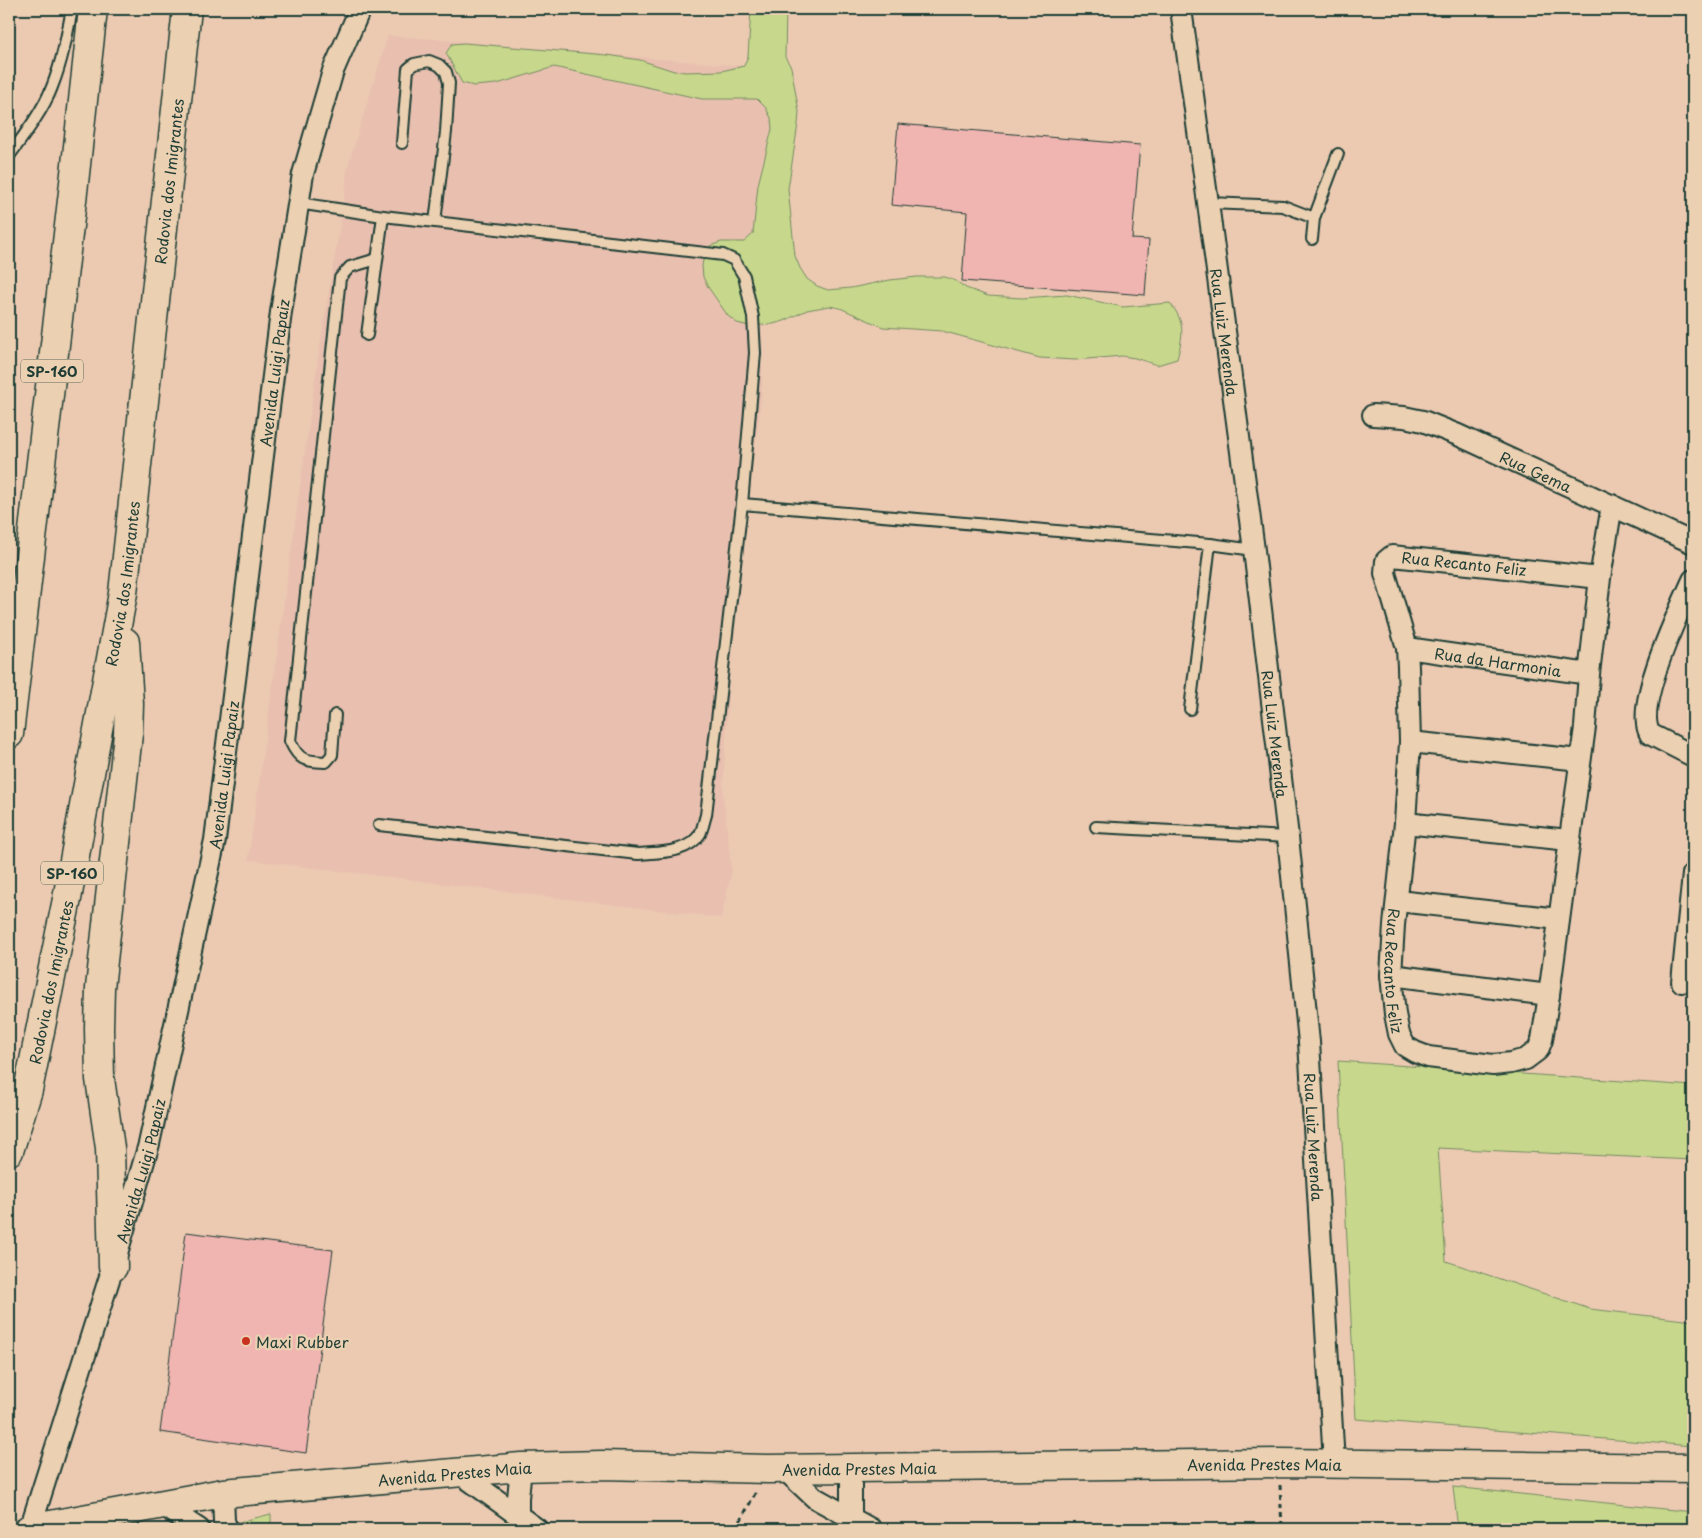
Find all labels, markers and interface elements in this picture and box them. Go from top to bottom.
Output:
street label: Rodovia dos Imigrantes [148,97,189,265]
street label: Rua Luiz Merenda [1205,267,1245,398]
street label: Avenida Luigi Papaiz [253,297,294,448]
road number: SP-160 [21,360,83,382]
street label: Rua Gema [1496,444,1576,498]
street label: Rodovia dos Imigrantes [98,500,144,668]
street label: Rua Recanto Feliz [1401,545,1527,581]
street label: Rua da Harmonia [1433,641,1564,682]
street label: Rua Luiz Merenda [1257,669,1295,800]
street label: Avenida Luigi Papaiz [202,699,244,851]
road number: SP-160 [41,861,103,884]
street label: Rodovia dos Imigrantes [22,898,78,1066]
street label: Rua Recanto Feliz [1379,907,1410,1035]
street label: Rua Luiz Merenda [1299,1072,1330,1202]
street label: Avenida Luigi Papaiz [109,1096,170,1245]
place label: Maxi Rubber [256,1330,349,1353]
marker: Maxi Rubber [240,1335,252,1347]
street label: Avenida Prestes Maia [1187,1451,1342,1476]
street label: Avenida Prestes Maia [377,1455,533,1491]
street label: Avenida Prestes Maia [782,1456,937,1480]

